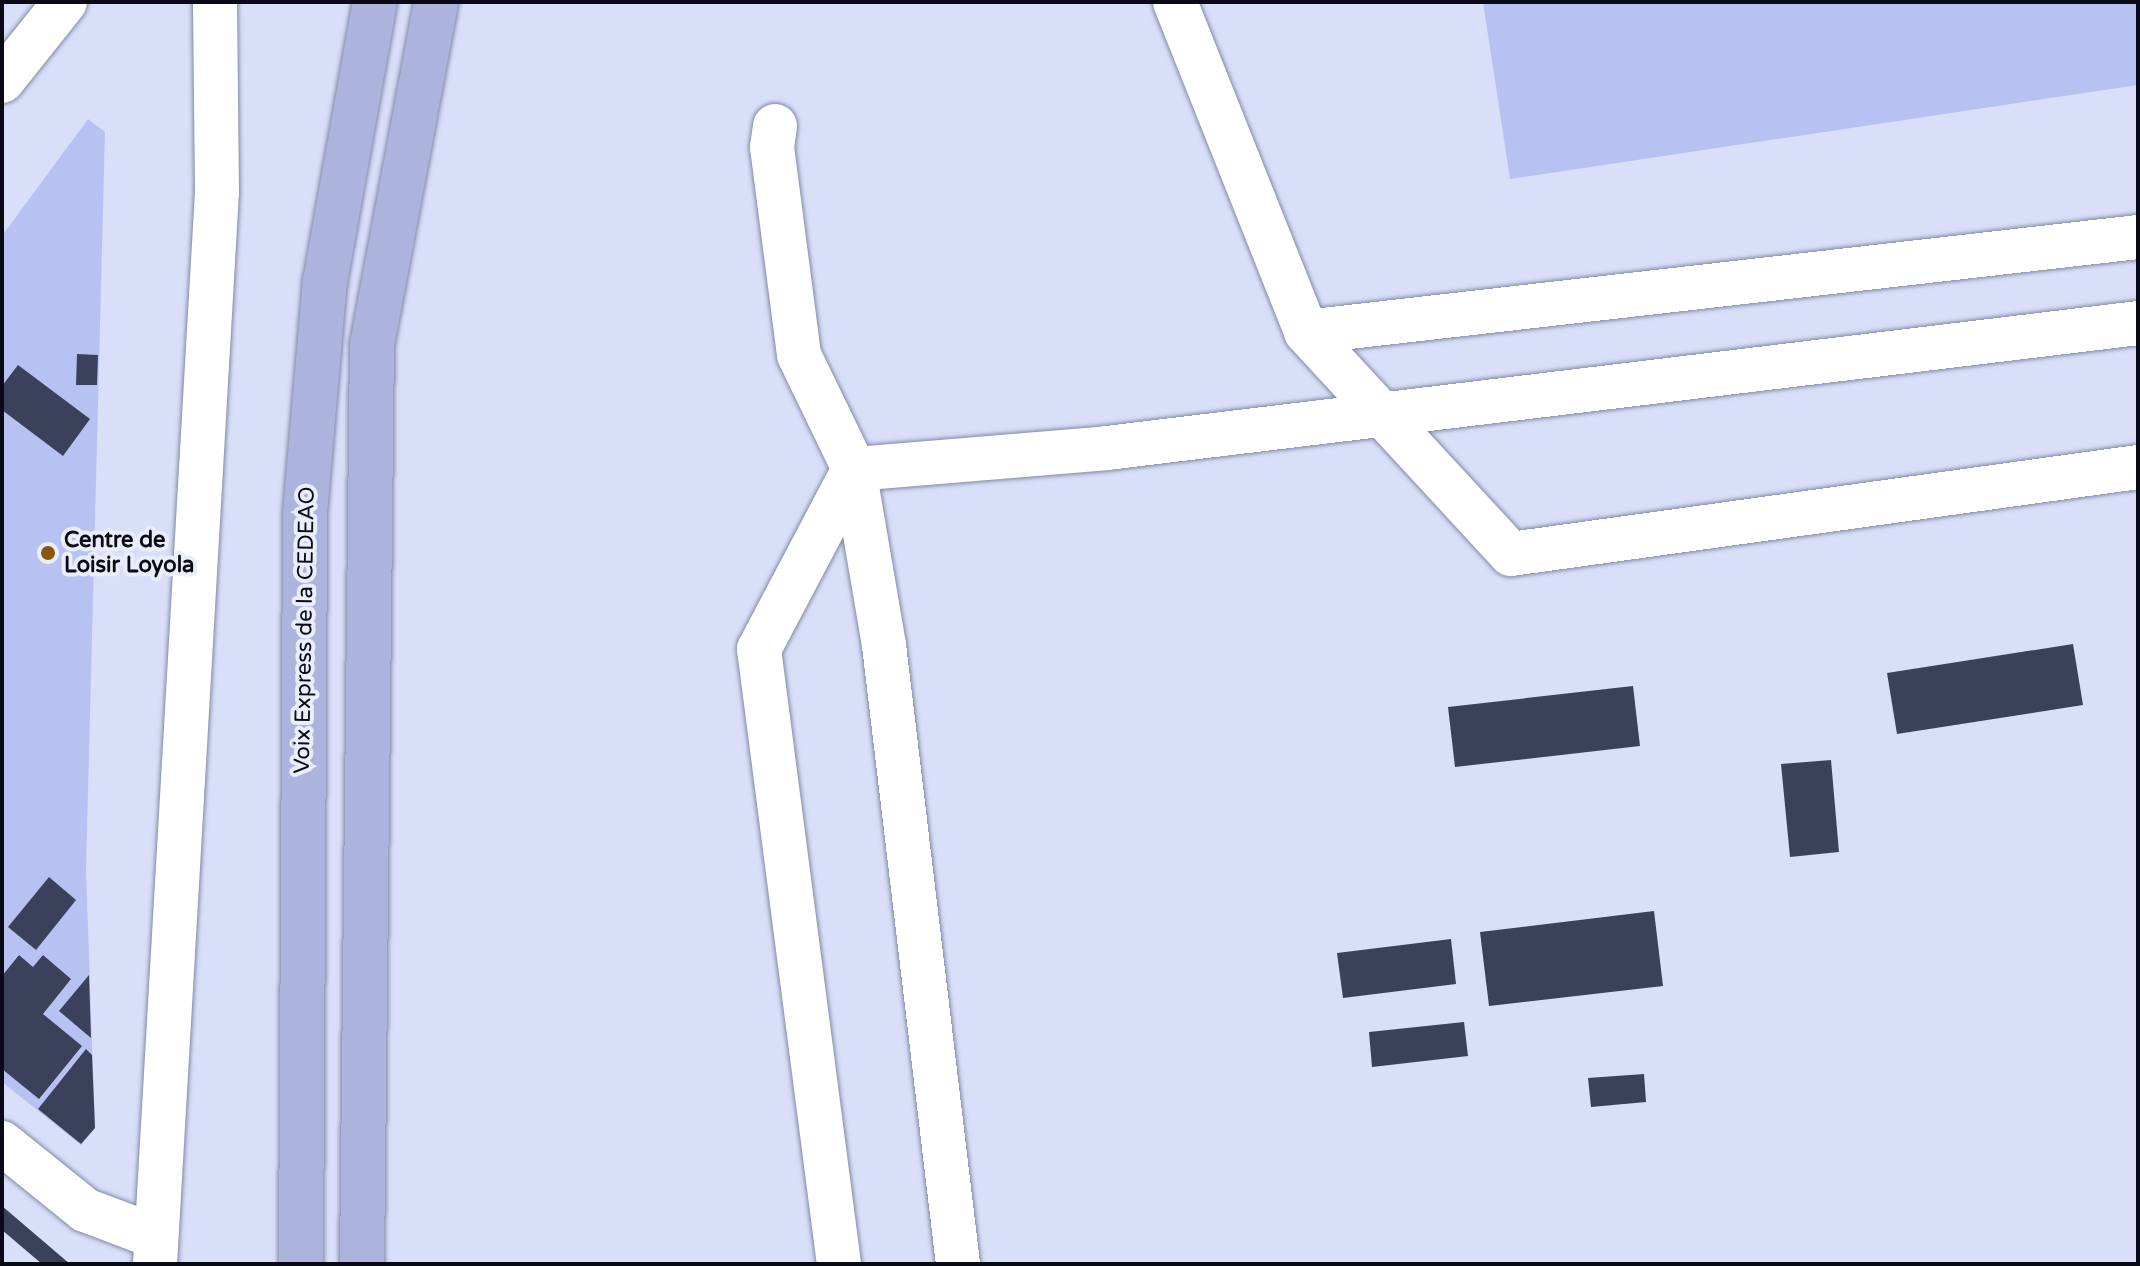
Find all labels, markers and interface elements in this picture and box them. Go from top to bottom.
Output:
street label: Voix Express de la CEDEAO [289,486,321,774]
place label: Centre de Loisir Loyola [64,527,194,578]
marker: Centre de Loisir Loyola [39,544,57,562]

